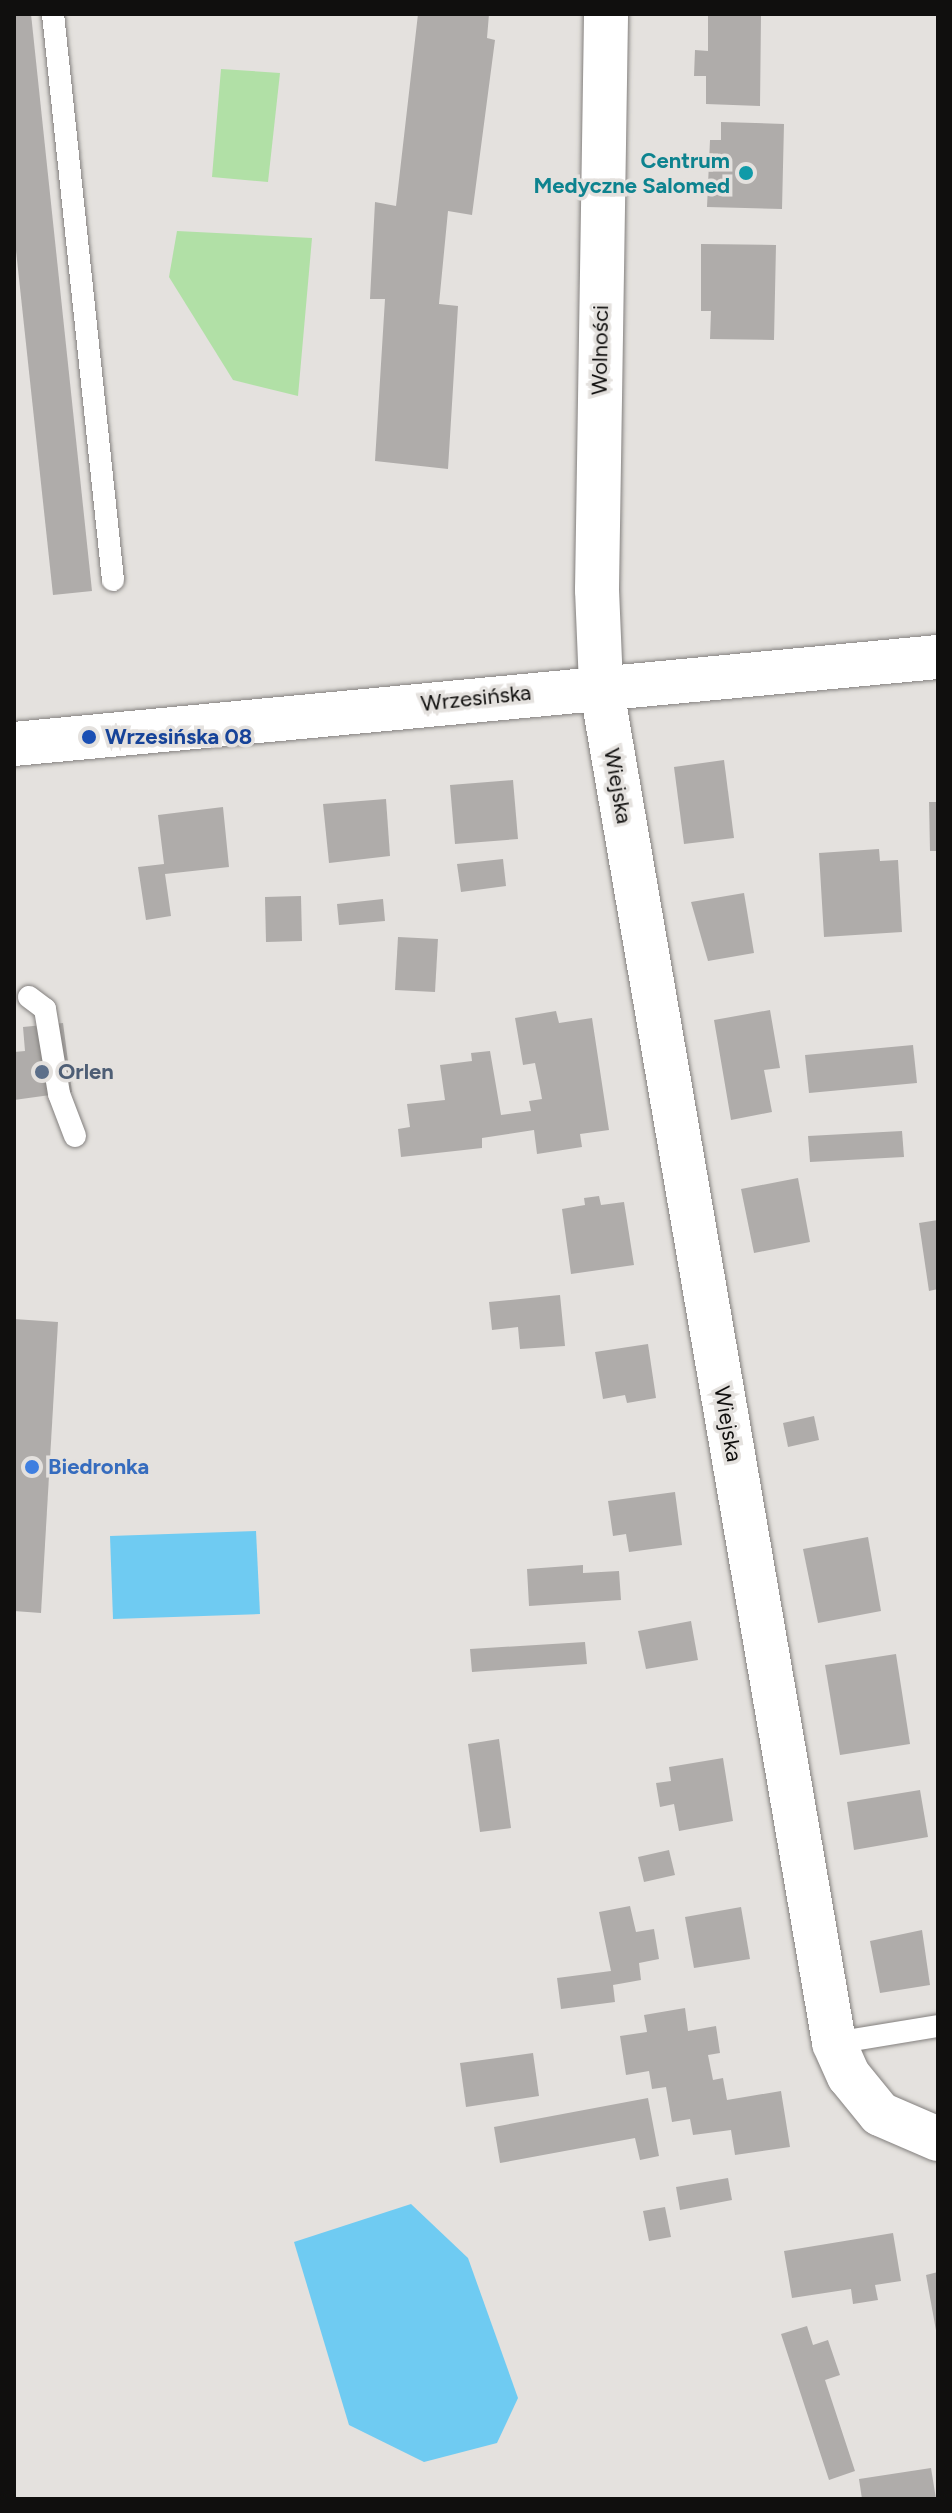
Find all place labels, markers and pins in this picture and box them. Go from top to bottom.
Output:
place label: Centrum Medyczne Salomed [533,147,730,198]
marker: Centrum Medyczne Salomed [737,164,755,182]
place label: Wrzesińska 08 [105,724,252,750]
marker: Wrzesińska 08 [80,728,98,746]
place label: Orlen [58,1059,114,1085]
marker: Orlen [33,1063,51,1081]
place label: Biedronka [48,1454,149,1480]
marker: Biedronka [23,1458,41,1476]

